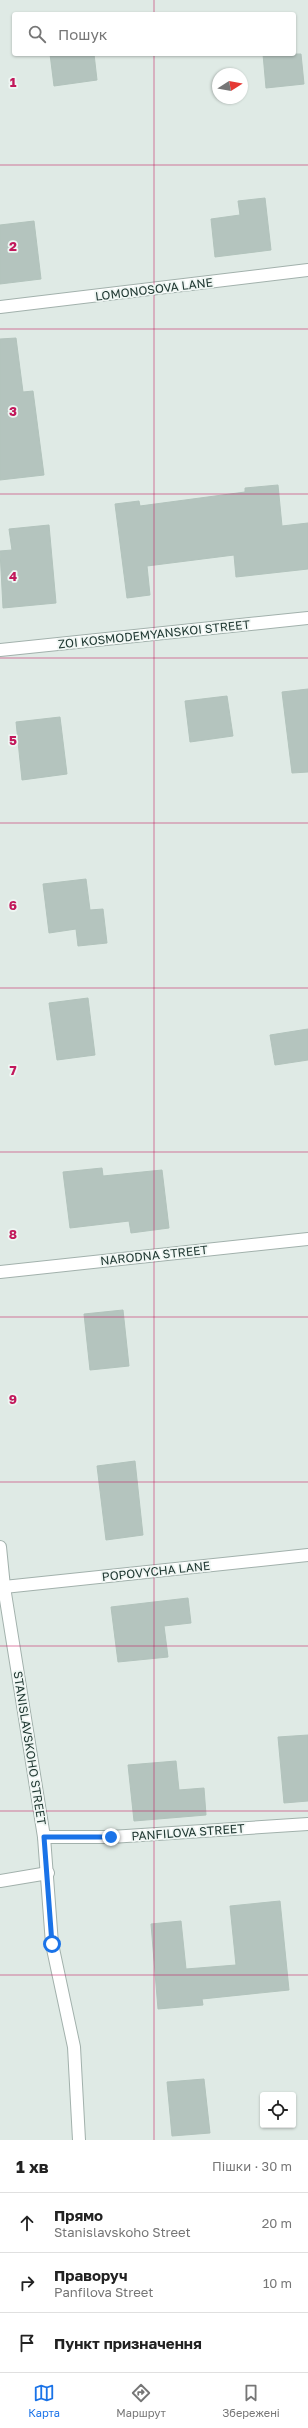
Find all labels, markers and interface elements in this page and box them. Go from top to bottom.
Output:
search box [12,12,296,56]
icon: search [26,23,48,45]
text: Пошук [58,25,107,43]
north arrow [212,68,248,104]
text: 1 [10,74,17,90]
text: 2 [9,238,17,254]
street label: LOMONOSOVA LANE [94,274,214,304]
text: 3 [9,403,17,419]
text: 4 [9,568,17,584]
street label: ZOI KOSMODEMYANSKOI STREET [57,616,251,652]
text: 5 [9,732,17,748]
text: 6 [9,897,17,913]
text: 7 [9,1062,17,1078]
text: 8 [9,1226,17,1242]
street label: NARODNA STREET [99,1242,209,1268]
text: 9 [9,1391,17,1407]
street label: POPOVYCHA LANE [101,1558,211,1584]
street label: STANISLAVSKOHO STREET [10,1670,50,1827]
street label: PANFILOVA STREET [131,1821,246,1843]
route end [102,1828,120,1846]
route start [43,1935,61,1953]
map controls [260,2092,296,2128]
button: locate [260,2092,296,2128]
text: 1 хв [16,2156,49,2177]
text: Пішки · 30 m [212,2158,292,2174]
text: Прямо [54,2206,103,2224]
icon: ahead [16,2212,38,2234]
text: 20 m [262,2215,292,2231]
text: Stanislavskoho Street [54,2224,191,2240]
text: Праворуч [54,2266,128,2284]
icon: right [16,2272,38,2294]
text: 10 m [263,2275,292,2291]
text: Panfilova Street [54,2284,154,2300]
icon: arrive [16,2332,38,2354]
text: Пункт призначення [54,2334,202,2352]
tab: Карта [28,2382,60,2419]
tab: Маршрут [116,2382,166,2419]
tab: Збережені [222,2382,280,2419]

